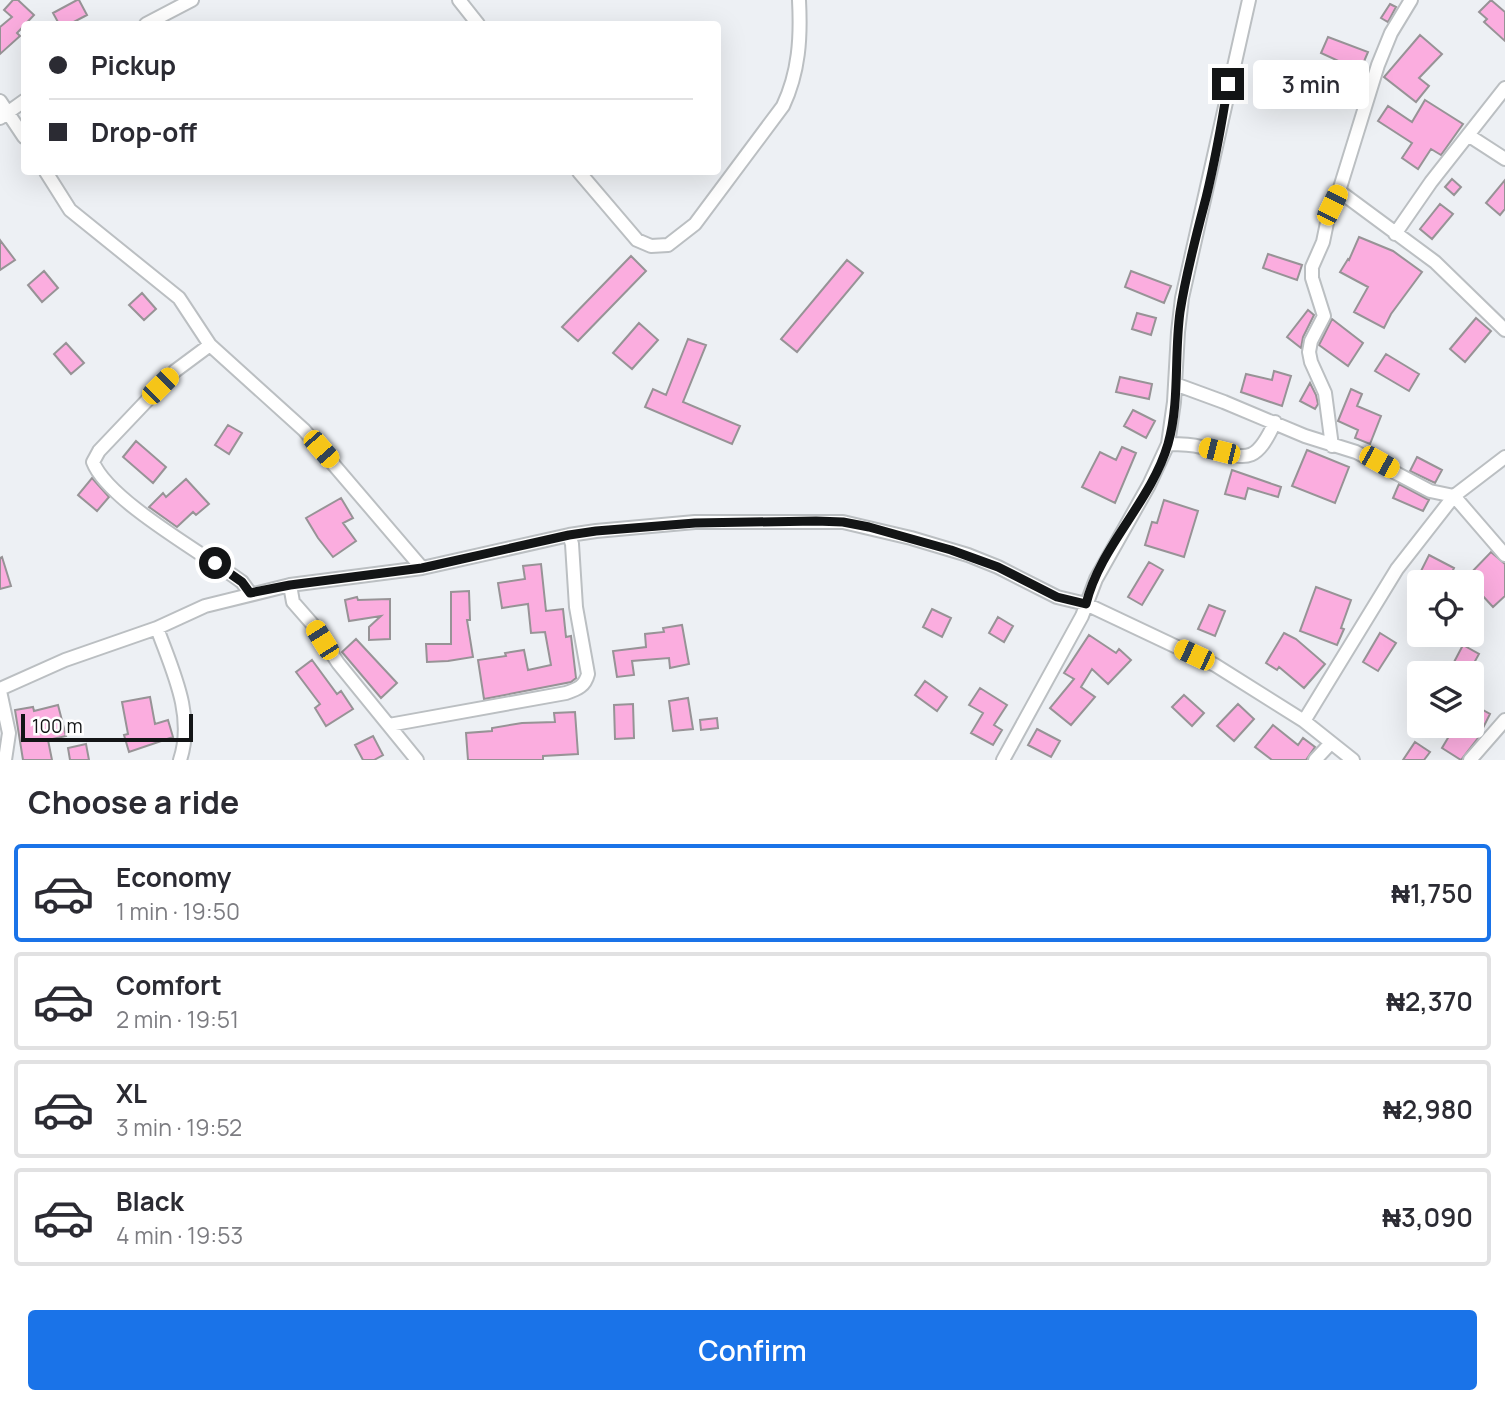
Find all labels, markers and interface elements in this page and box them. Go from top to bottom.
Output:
text: Pickup [91,47,176,83]
callout: 3 min [1252,60,1368,108]
route end [1212,68,1244,100]
text: 3 min [1282,68,1340,100]
text: Drop-off [91,114,197,150]
car [1314,182,1351,228]
car [138,364,183,408]
car [300,426,343,472]
car [1197,436,1242,466]
car [1356,443,1403,481]
route start [199,547,231,579]
map controls [1407,570,1484,738]
button: locate [1407,570,1484,647]
car [302,617,343,663]
car [1171,637,1218,673]
button: layers [1407,661,1484,738]
scale bar [21,711,192,743]
text: 100 m [32,713,83,739]
text: Choose a ride [28,780,239,824]
text: Economy [116,859,231,895]
icon: car [32,862,95,925]
text: ₦1,750 [1391,875,1473,911]
text: 1 min · 19:50 [116,895,240,927]
text: Comfort [116,967,222,1003]
icon: car [32,970,95,1033]
text: ₦2,370 [1386,983,1473,1019]
text: 2 min · 19:51 [116,1003,239,1035]
text: XL [116,1075,147,1111]
icon: car [32,1078,95,1141]
text: ₦2,980 [1383,1091,1473,1127]
text: 3 min · 19:52 [116,1111,242,1143]
text: Black [116,1183,184,1219]
icon: car [32,1186,95,1249]
text: ₦3,090 [1382,1199,1473,1235]
text: 4 min · 19:53 [116,1219,243,1251]
button: Confirm [28,1310,1477,1390]

